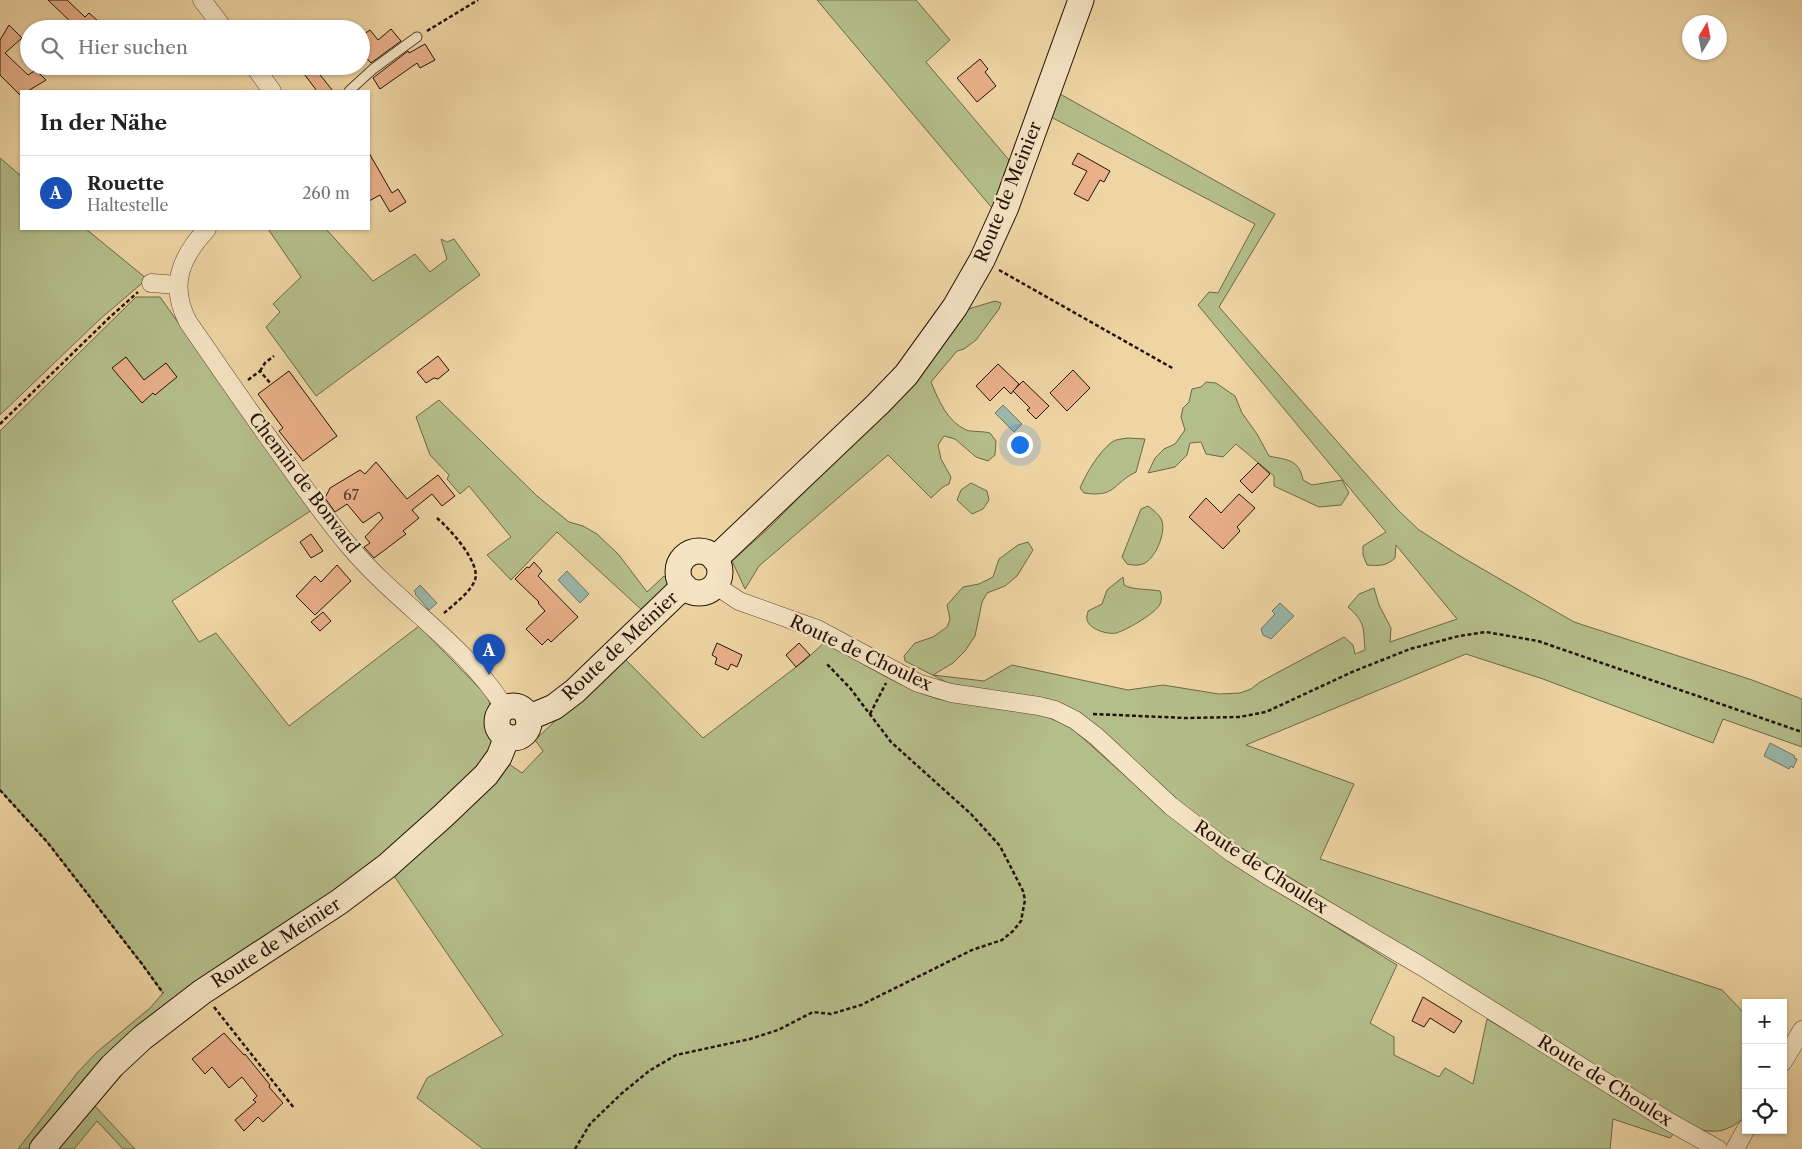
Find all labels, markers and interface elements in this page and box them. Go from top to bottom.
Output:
north arrow [1682,15,1727,60]
search box [20,20,370,75]
icon: search [38,34,66,62]
text: Hier suchen [78,36,188,59]
text: In der Nähe [40,110,167,135]
street label: Route de Meinier [970,118,1046,266]
text: Rouette [87,172,164,195]
text: A [50,183,62,203]
text: 260 m [302,183,350,203]
text: Haltestelle [87,195,168,215]
street label: Chemin de Bonvard [244,408,364,558]
your location [1007,432,1033,458]
house number: 67 [343,485,360,504]
street label: Route de Meinier [558,587,683,705]
street label: Route de Choulex [786,610,936,696]
pin: A [473,634,505,675]
street label: Route de Choulex [1190,816,1332,919]
street label: Route de Meinier [207,893,345,993]
map controls [1742,999,1787,1134]
button: + [1742,999,1787,1044]
street label: Route de Choulex [1534,1031,1677,1132]
button: − [1742,1044,1787,1089]
button: locate [1742,1089,1787,1134]

